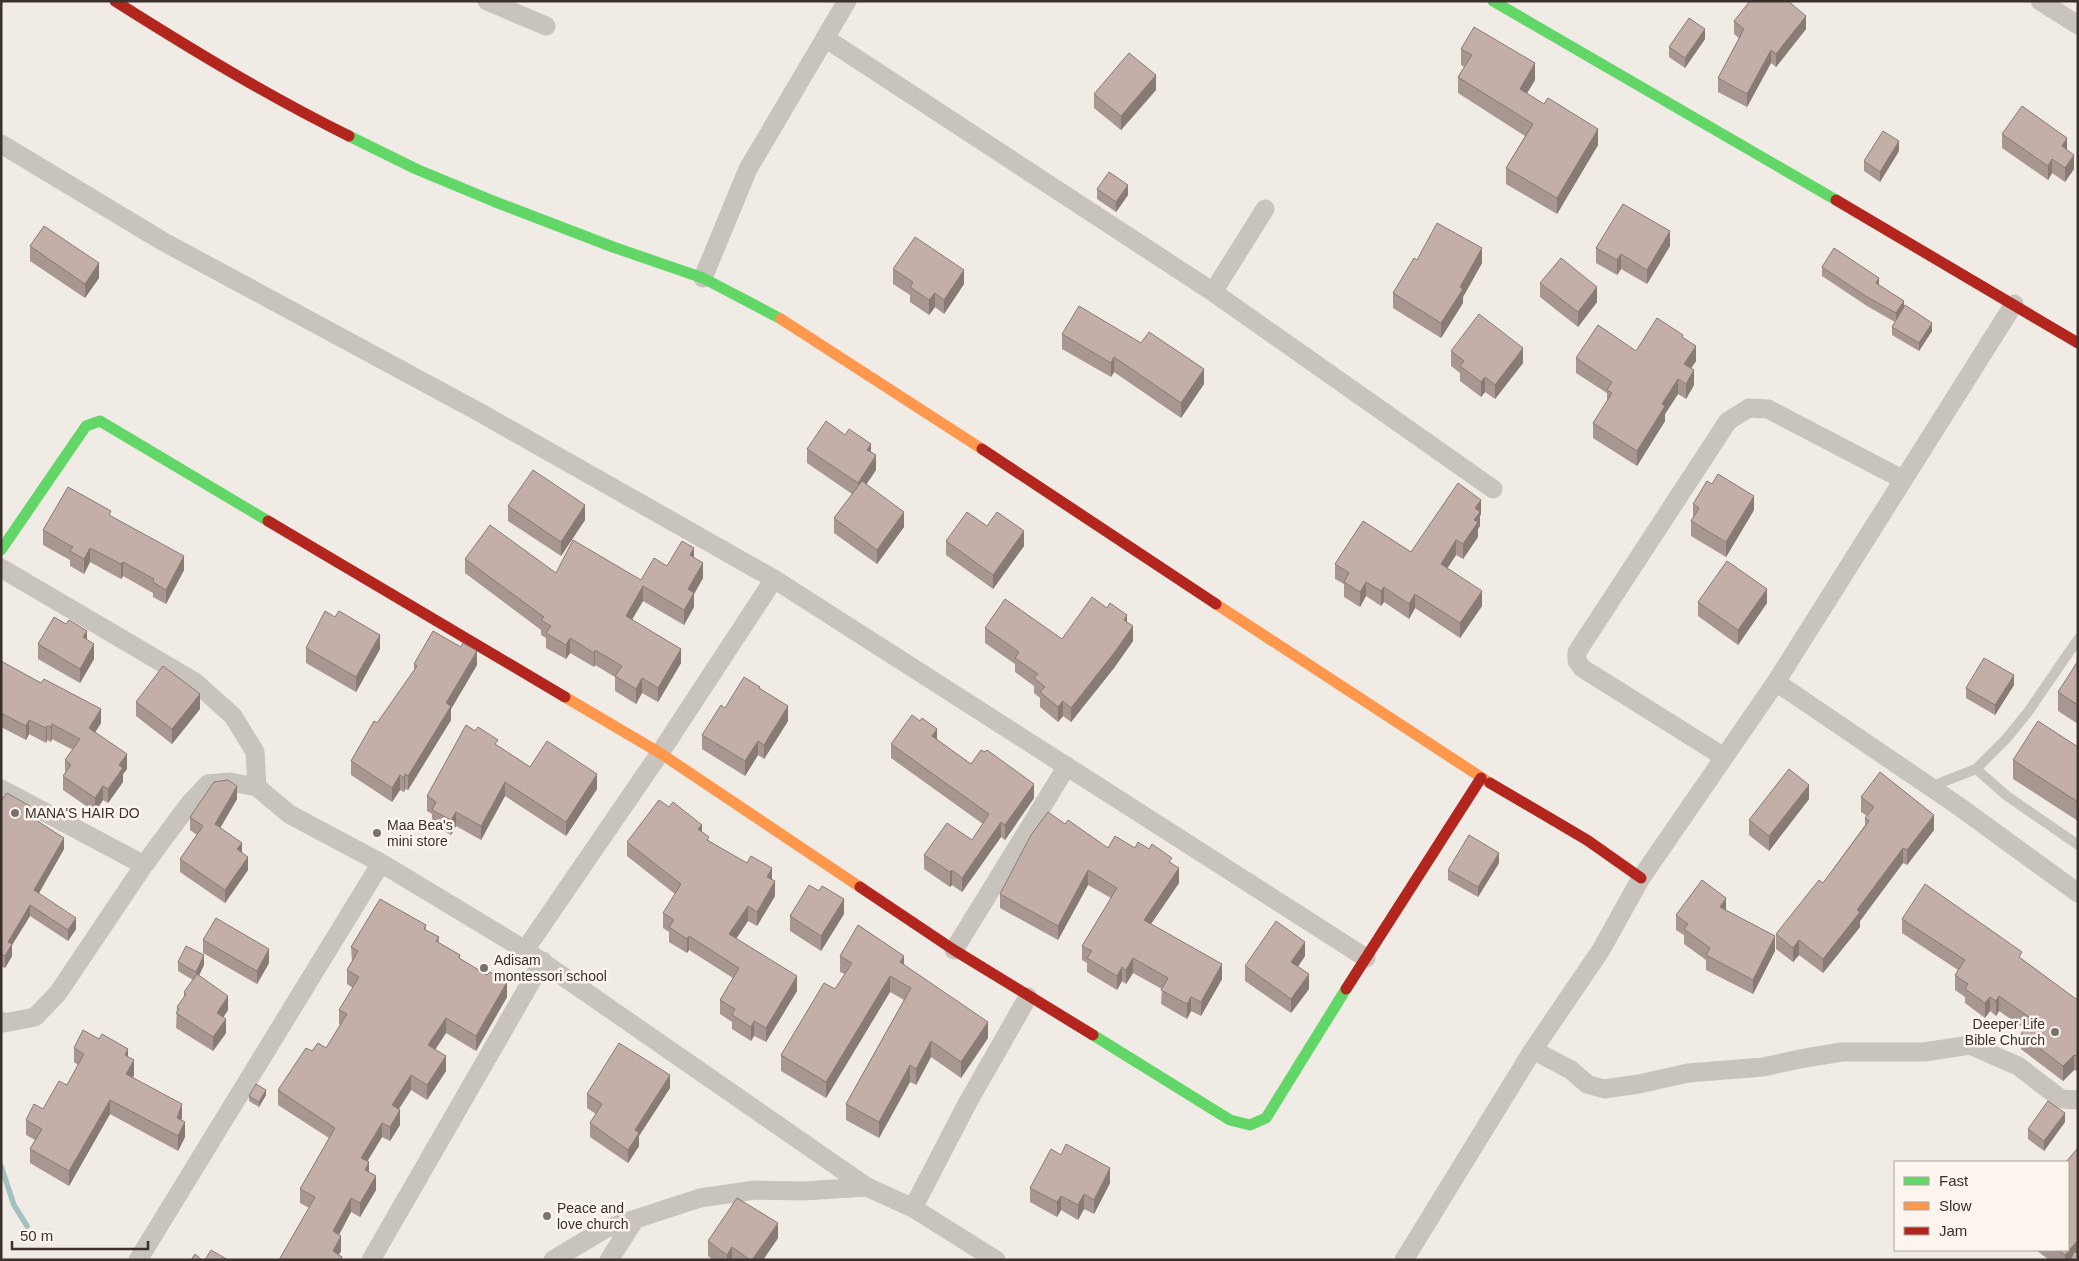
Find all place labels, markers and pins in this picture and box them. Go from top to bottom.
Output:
place label: MANA'S HAIR DO [25,805,140,821]
marker: MANA'S HAIR DO [9,807,21,819]
place label: Maa Bea's mini store [387,817,453,849]
marker: Maa Bea's mini store [371,827,383,839]
place label: Adisam montessori school [494,952,607,984]
marker: Adisam montessori school [478,962,490,974]
place label: Deeper Life Bible Church [1965,1016,2045,1048]
marker: Deeper Life Bible Church [2049,1026,2061,1038]
place label: Peace and love church [557,1200,629,1232]
marker: Peace and love church [541,1210,553,1222]

